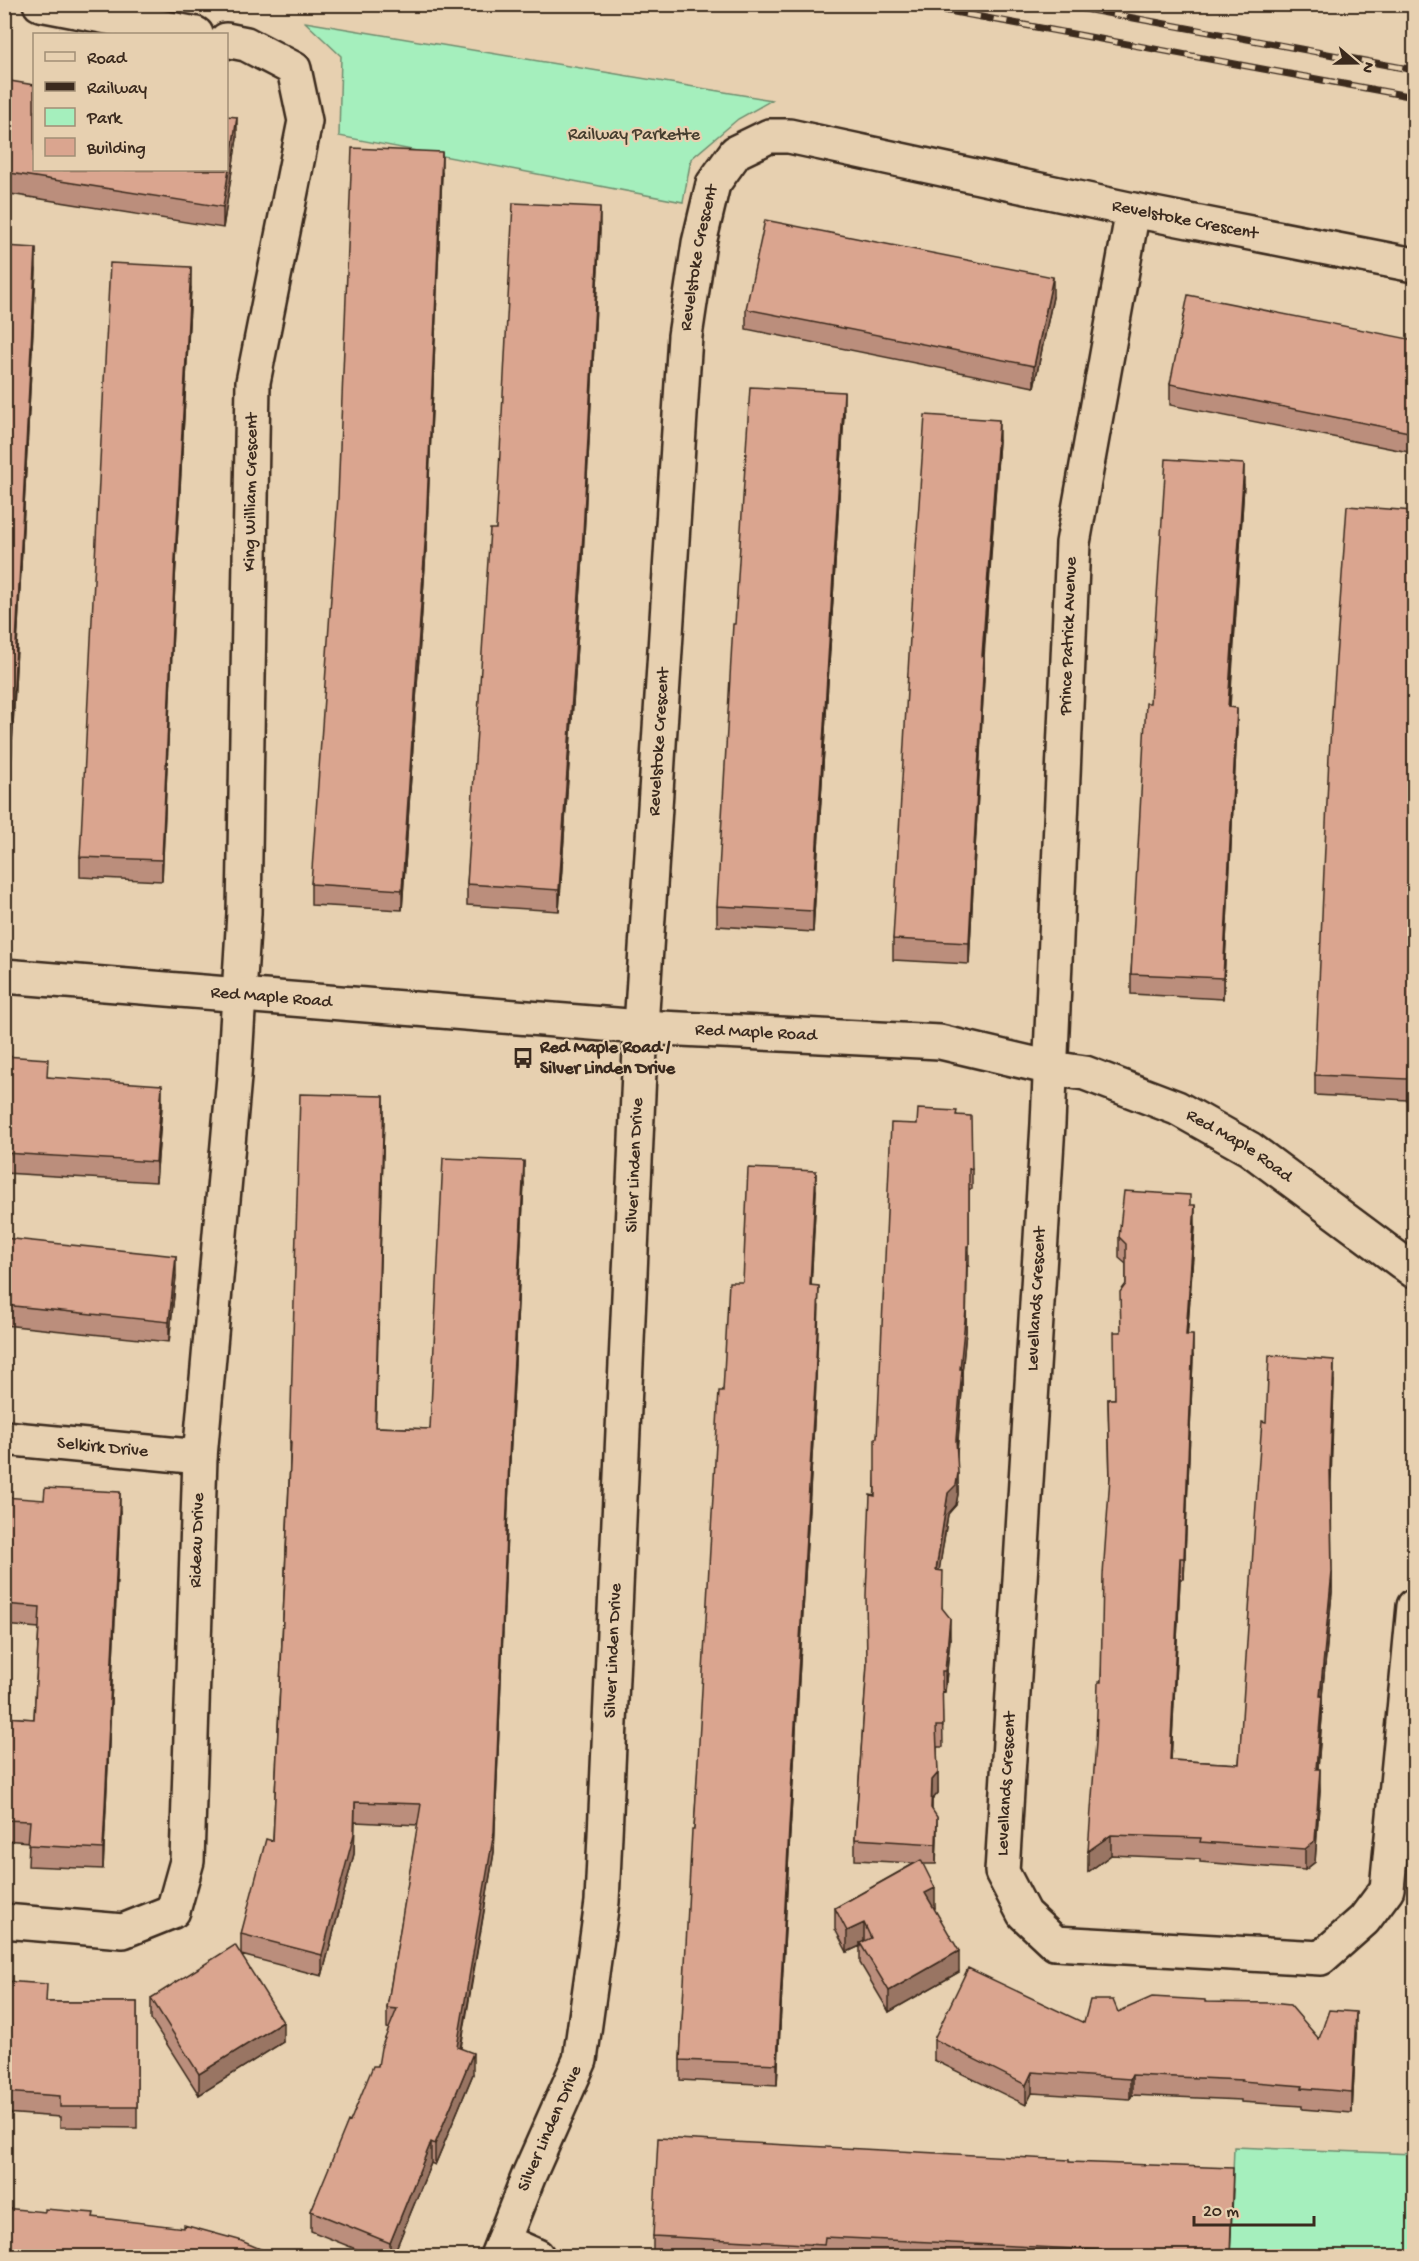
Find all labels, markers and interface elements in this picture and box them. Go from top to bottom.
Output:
legend [33,33,228,171]
north arrow [1326,33,1386,93]
text: Road [87,49,128,70]
text: N [1356,59,1378,76]
text: Railway [87,79,147,100]
text: Park [86,109,123,130]
park label: Railway Parkette [568,125,701,146]
text: Building [86,139,146,160]
street label: Revelstoke Crescent [675,181,723,332]
street label: Revelstoke Crescent [1110,195,1261,245]
street label: King William Crescent [239,411,263,572]
street label: Prince Patrick Avenue [1056,556,1082,717]
street label: Revelstoke Crescent [644,666,674,817]
street label: Red Maple Road [210,982,334,1013]
street label: Red Maple Road [694,1019,819,1046]
place label: Red Maple Road / Silver Linden Drive [539,1038,676,1080]
bus stop icon: Red Maple Road / Silver Linden Drive [511,1046,535,1070]
street label: Silver Linden Drive [621,1096,648,1233]
street label: Red Maple Road [1182,1105,1298,1188]
street label: Levellands Crescent [1023,1225,1051,1372]
street label: Selkirk Drive [56,1433,150,1462]
street label: Rideau Drive [185,1492,209,1588]
street label: Silver Linden Drive [600,1582,627,1719]
street label: Levellands Crescent [993,1710,1021,1857]
street label: Silver Linden Drive [513,2062,587,2194]
scale bar [1194,2189,1314,2227]
text: 20 m [1203,2202,1239,2223]

